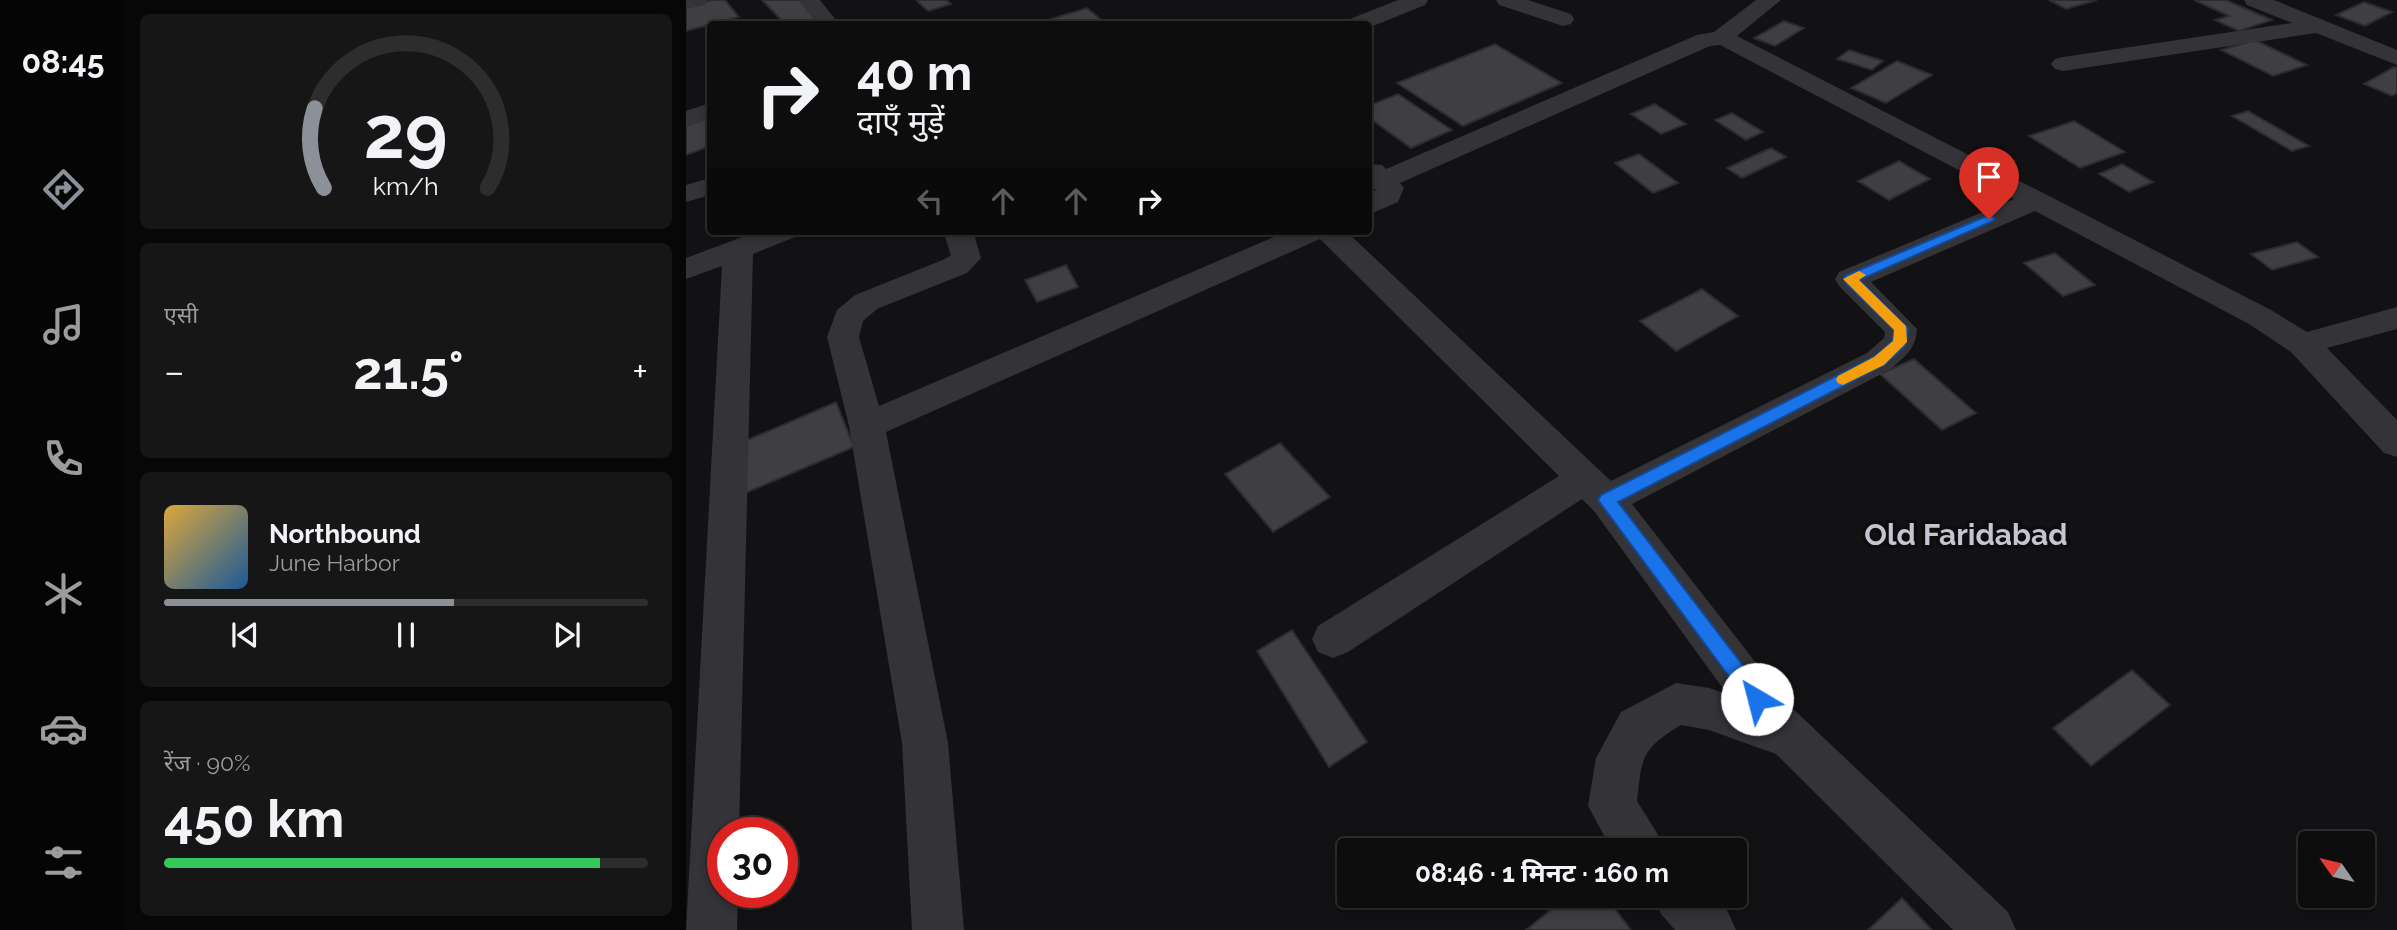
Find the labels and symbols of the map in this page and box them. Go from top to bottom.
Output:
pin [1959,147,2019,219]
district label: Old Faridabad [1864,517,2068,552]
position arrow [1720,662,1794,736]
speed limit sign: 30 [707,817,798,908]
north arrow [2298,831,2375,908]

